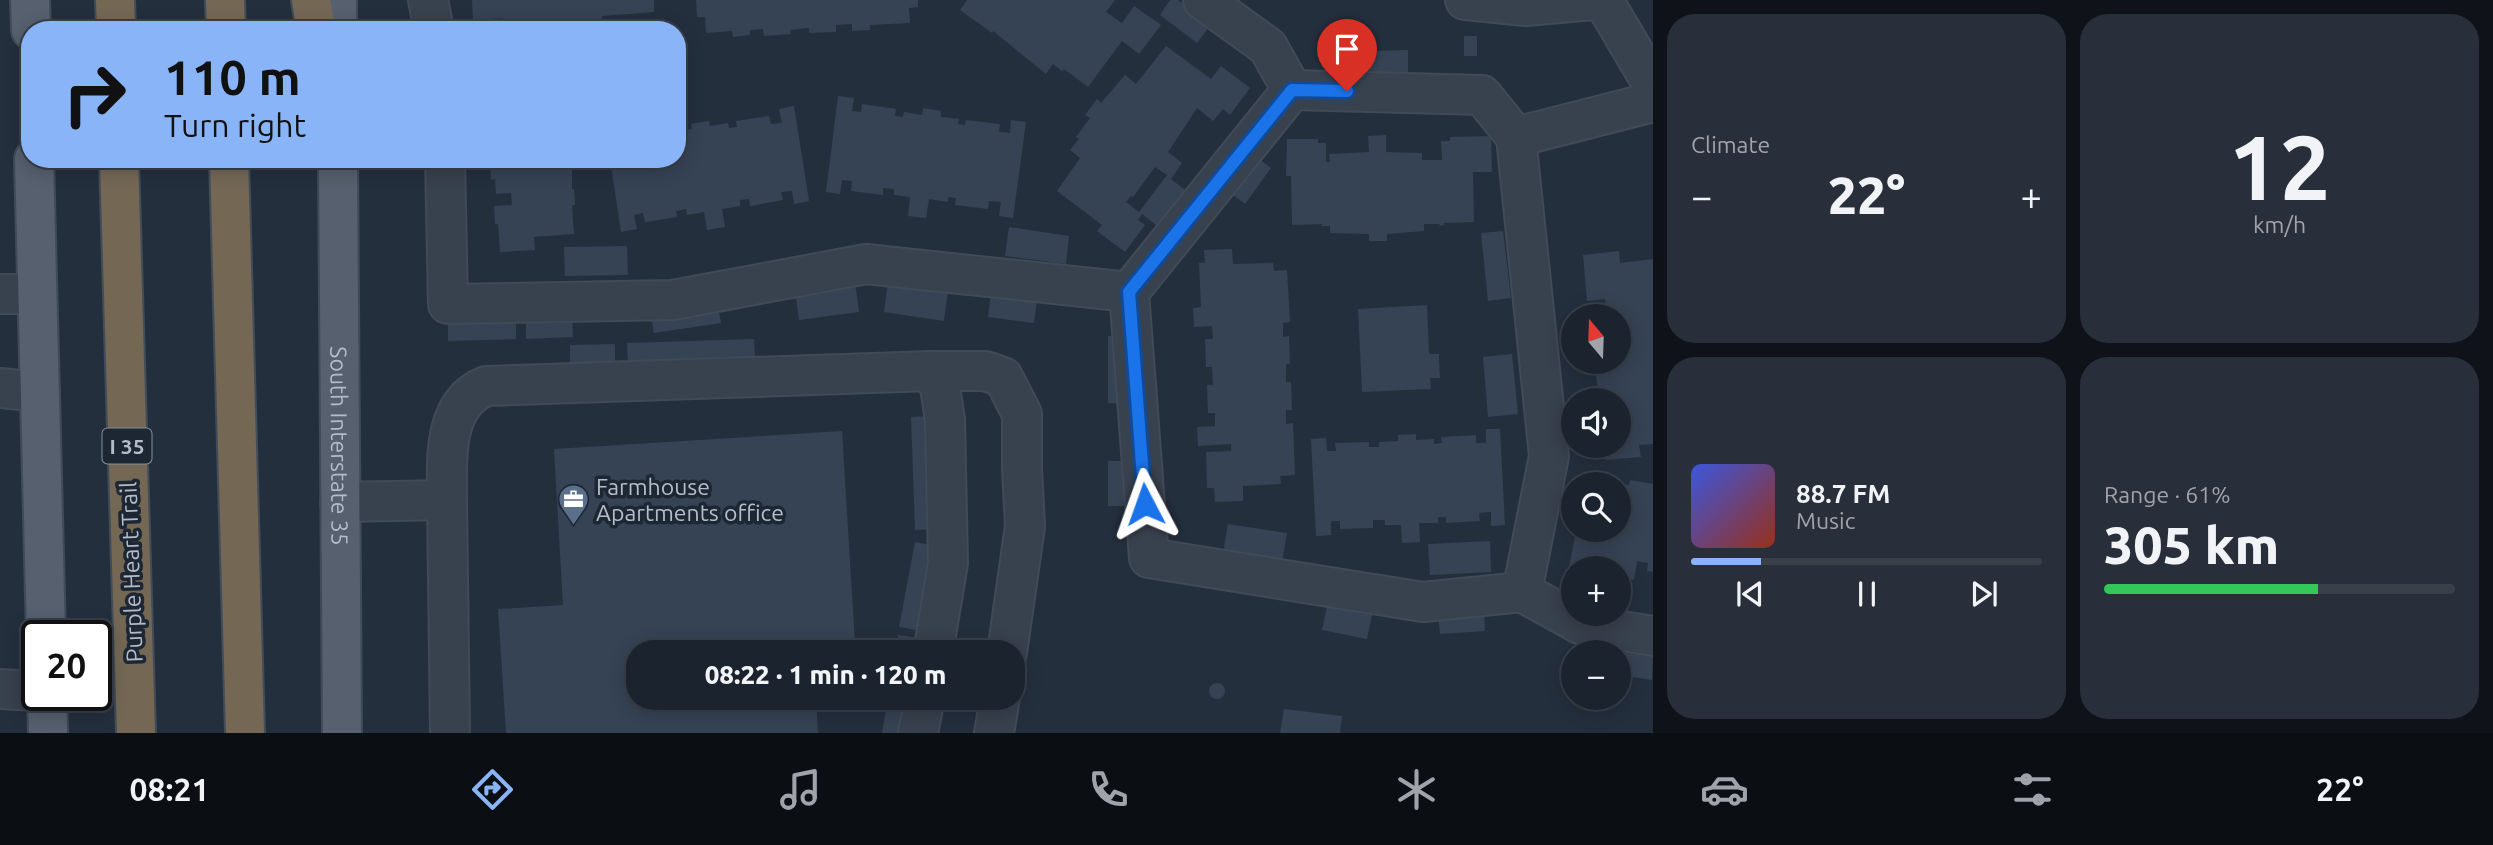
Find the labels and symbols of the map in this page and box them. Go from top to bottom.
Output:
pin [1317,19,1377,91]
north arrow [1561,304,1631,374]
street label: South Interstate 35 [327,346,353,546]
road number: I 35 [102,428,152,464]
position arrow [1108,467,1182,541]
place label: Farmhouse Apartments office [596,474,784,525]
street label: Purple Heart Trail [115,481,147,663]
office icon: Farmhouse Apartments office [556,482,590,526]
speed limit sign: 20 [21,620,112,711]

